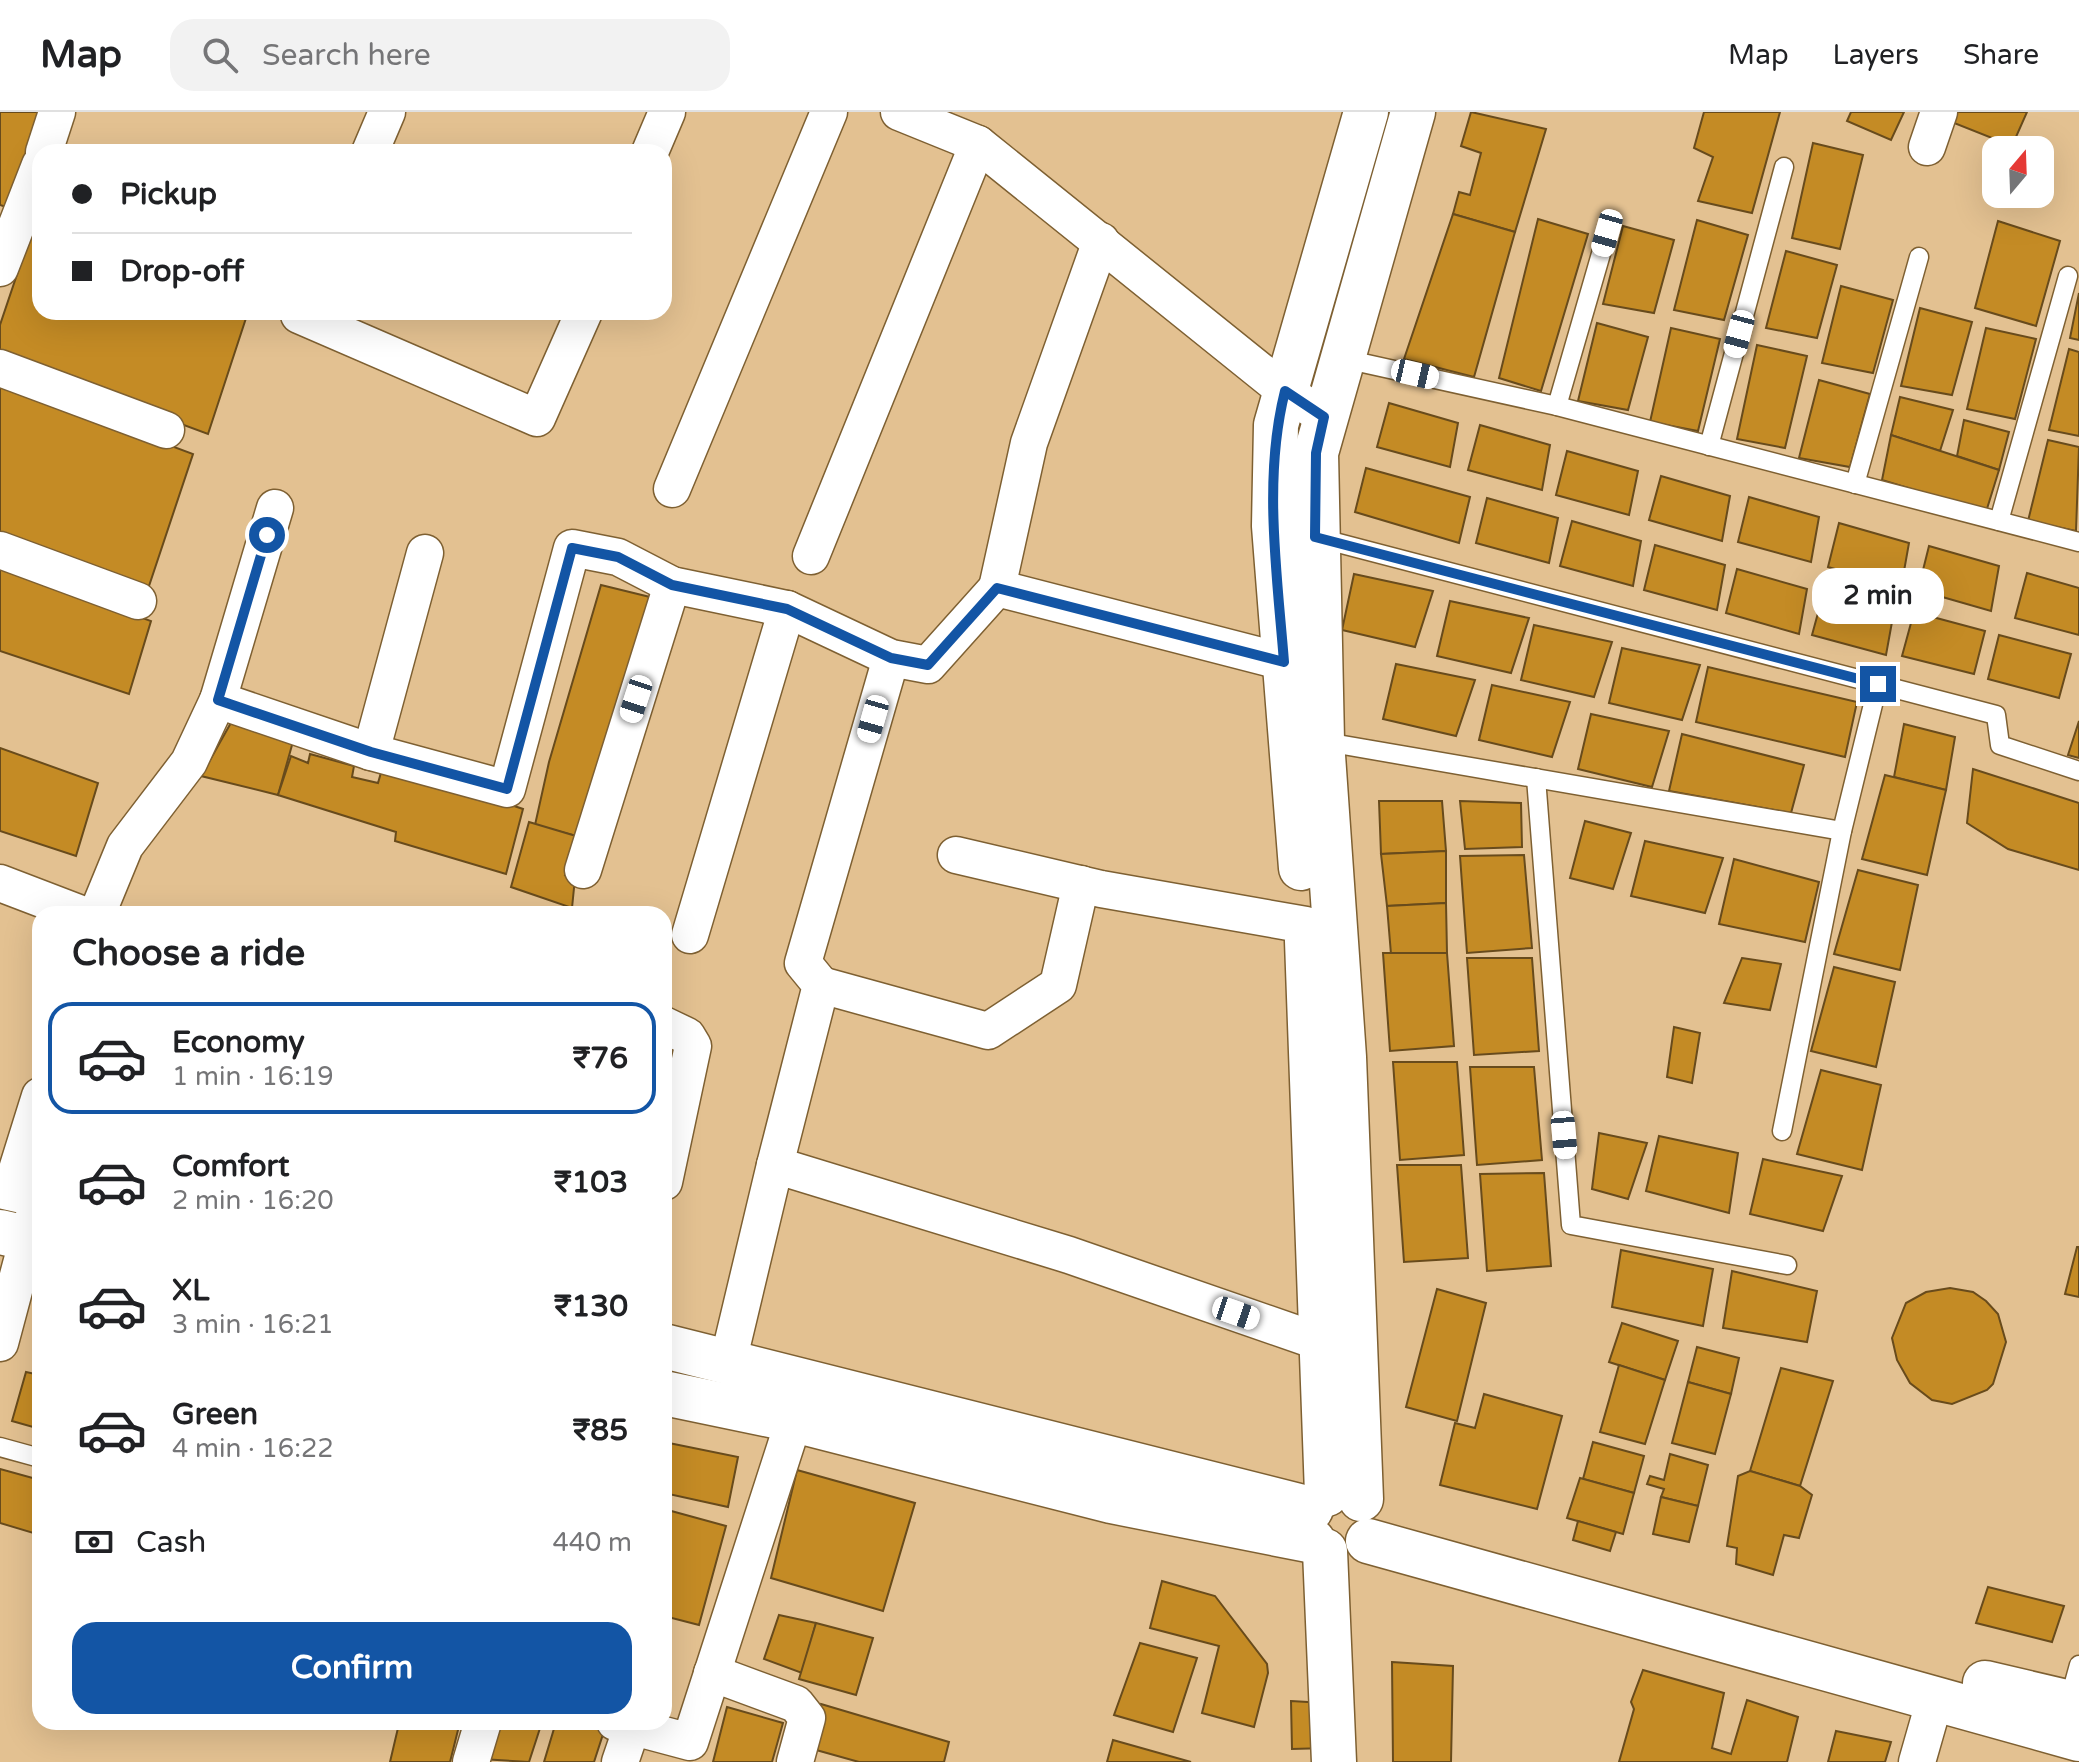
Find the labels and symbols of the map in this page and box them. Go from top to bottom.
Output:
north arrow [1982,136,2054,208]
car [1589,207,1625,259]
car [1721,308,1757,360]
car [1389,357,1441,391]
route start [249,517,285,553]
callout: 2 min [1812,568,1944,624]
route end [1860,666,1896,702]
car [617,672,655,726]
car [855,693,891,745]
car [1550,1110,1578,1160]
car [1209,1294,1263,1332]

